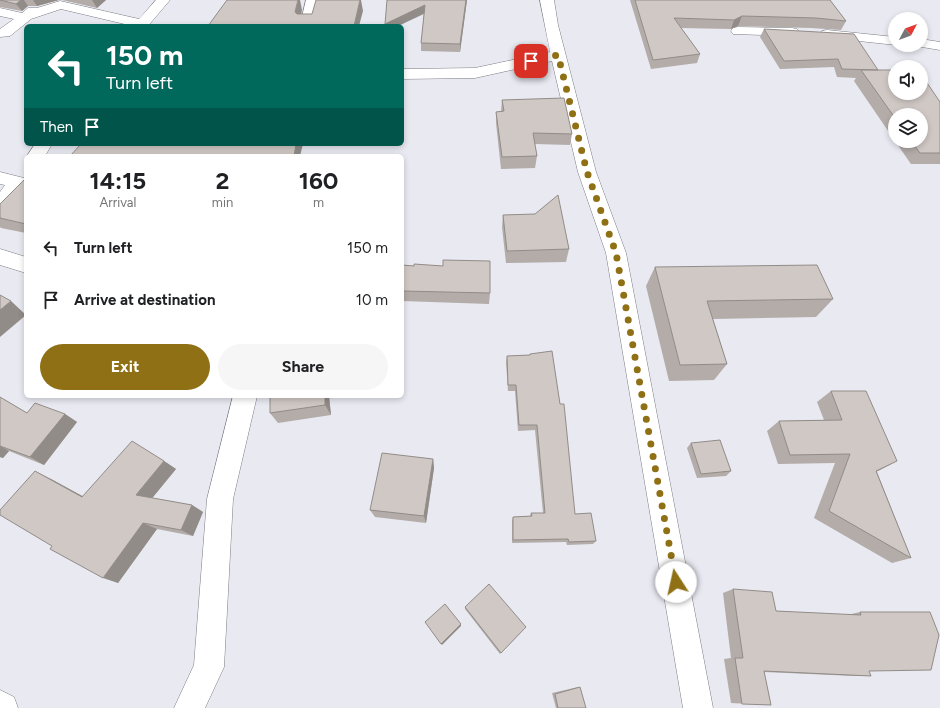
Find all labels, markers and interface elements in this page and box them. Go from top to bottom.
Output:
north arrow [888,12,928,52]
map controls [888,12,928,148]
text: 150 m [106,38,183,72]
icon: left [40,40,92,92]
pin [514,44,548,78]
icon: arrive [520,50,542,72]
button: sound [888,60,928,100]
text: Turn left [106,72,173,94]
button: layers [888,108,928,148]
icon: arrive [81,116,103,138]
text: Then [40,118,73,136]
text: 14:15 [90,166,146,195]
text: 2 [216,166,229,195]
text: 160 [299,166,338,195]
text: Arrival [100,195,136,210]
text: min [212,195,233,210]
text: m [313,195,324,210]
icon: left [40,237,62,259]
text: Turn left [74,239,132,257]
text: 150 m [347,239,388,257]
icon: arrive [40,289,62,311]
text: Arrive at destination [74,291,215,309]
text: 10 m [356,291,388,309]
button: Exit [40,344,210,390]
button: Share [218,344,388,390]
position arrow [655,561,697,603]

